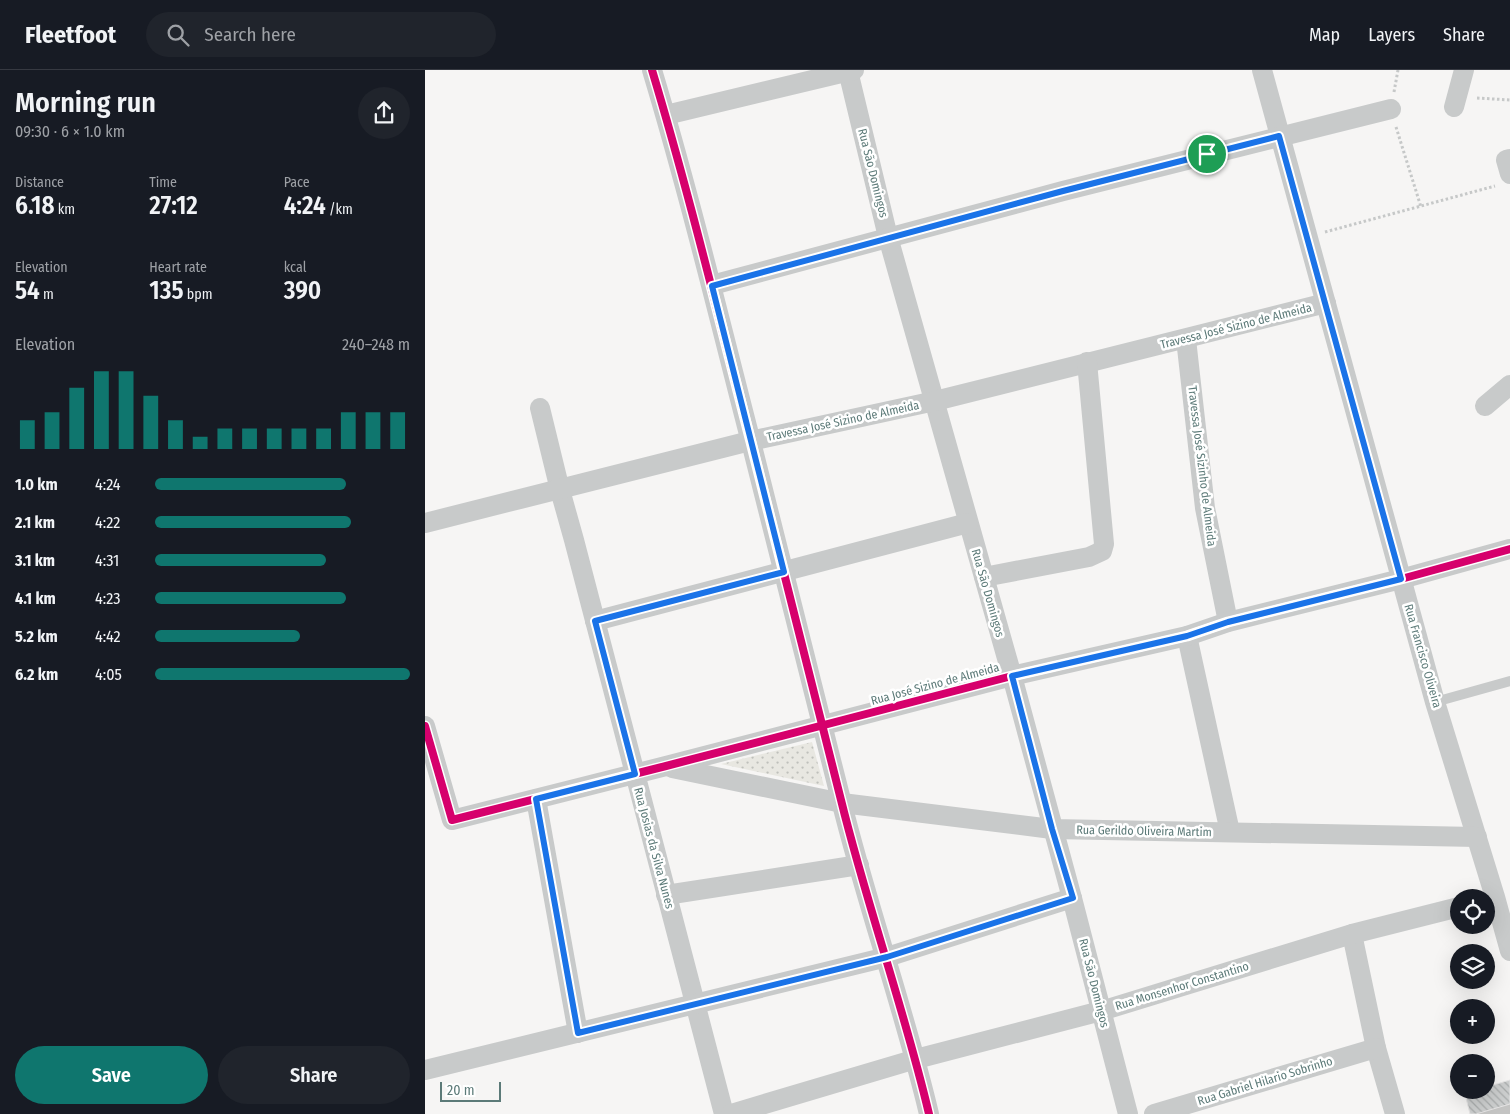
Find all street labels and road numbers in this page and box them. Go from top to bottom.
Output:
street label: Rua São Domingos [855,127,891,219]
street label: Travessa José Sizino de Almeida [1159,300,1313,352]
street label: Travessa José Sizinho de Almeida [1185,385,1219,547]
street label: Travessa José Sizino de Almeida [765,398,921,444]
street label: Rua São Domingos [969,547,1007,639]
street label: Rua Francisco Oliveira [1401,602,1445,710]
street label: Rua José Sizino de Almeida [869,660,1001,708]
street label: Rua Josias da Silva Nunes [631,786,677,910]
street label: Rua Gerildo Oliveira Martim [1076,823,1212,839]
street label: Rua São Domingos [1076,937,1112,1029]
street label: Rua Monsenhor Constantino [1114,959,1250,1013]
street label: Rua Gabriel Hilario Sobrinho [1196,1054,1334,1108]

